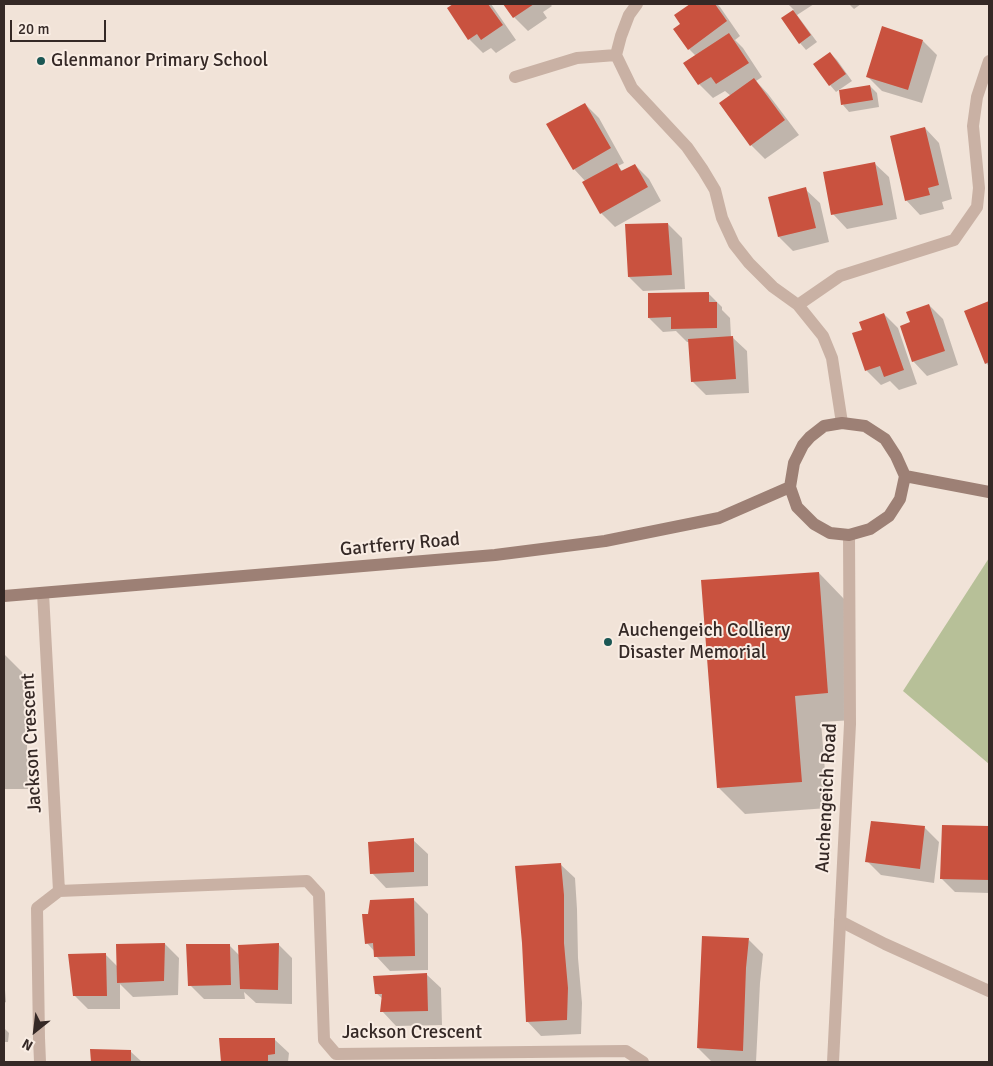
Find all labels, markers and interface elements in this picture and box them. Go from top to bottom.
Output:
scale bar [12,10,109,42]
text: 20 m [18,20,49,38]
place label: Glenmanor Primary School [51,50,268,72]
marker: Glenmanor Primary School [35,55,47,67]
street label: Gartferry Road [339,528,461,562]
place label: Auchengeich Colliery Disaster Memorial [618,620,790,664]
marker: Auchengeich Colliery Disaster Memorial [602,636,614,648]
street label: Jackson Crescent [17,672,47,814]
street label: Auchengeich Road [812,723,842,873]
north arrow [10,1006,60,1056]
street label: Jackson Crescent [342,1022,482,1044]
text: N [19,1035,36,1054]

